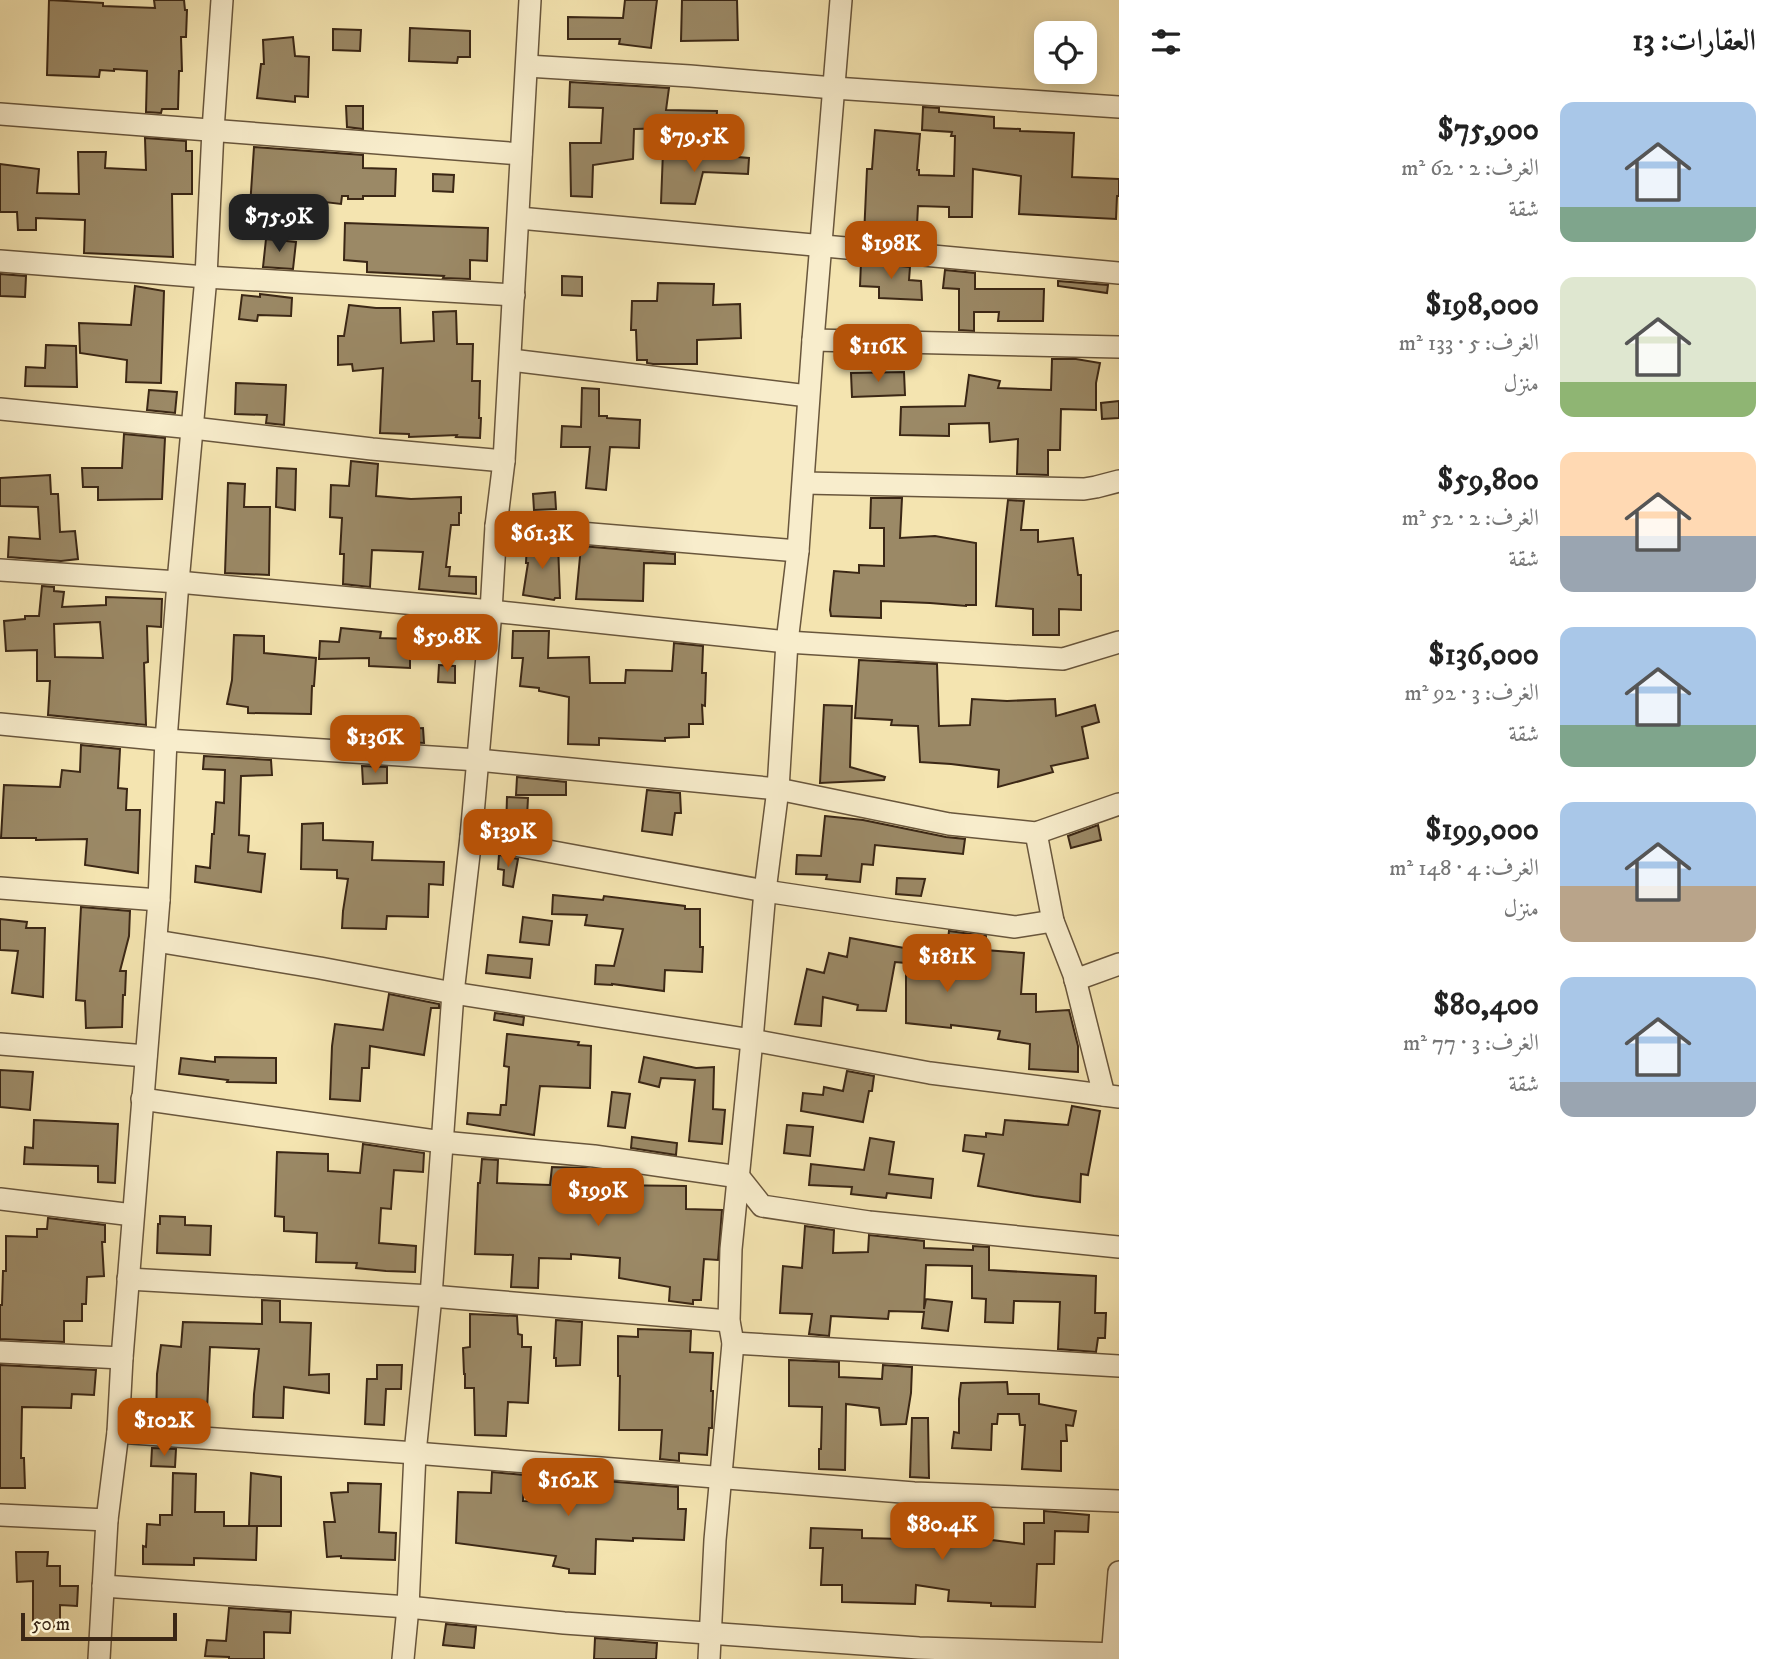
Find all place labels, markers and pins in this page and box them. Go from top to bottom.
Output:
pin: $79.5K [637,114,751,174]
pin: $75.9K [222,194,336,254]
pin: $198K [842,222,940,281]
pin: $116K [829,324,927,384]
pin: $61.3K [485,512,599,571]
pin: $59.8K [390,614,504,674]
pin: $136K [326,716,424,775]
pin: $139K [459,810,557,869]
pin: $181K [898,934,996,994]
pin: $199K [549,1168,647,1228]
pin: $102K [115,1398,213,1458]
pin: $162K [519,1458,617,1518]
pin: $80.4K [885,1502,999,1562]

